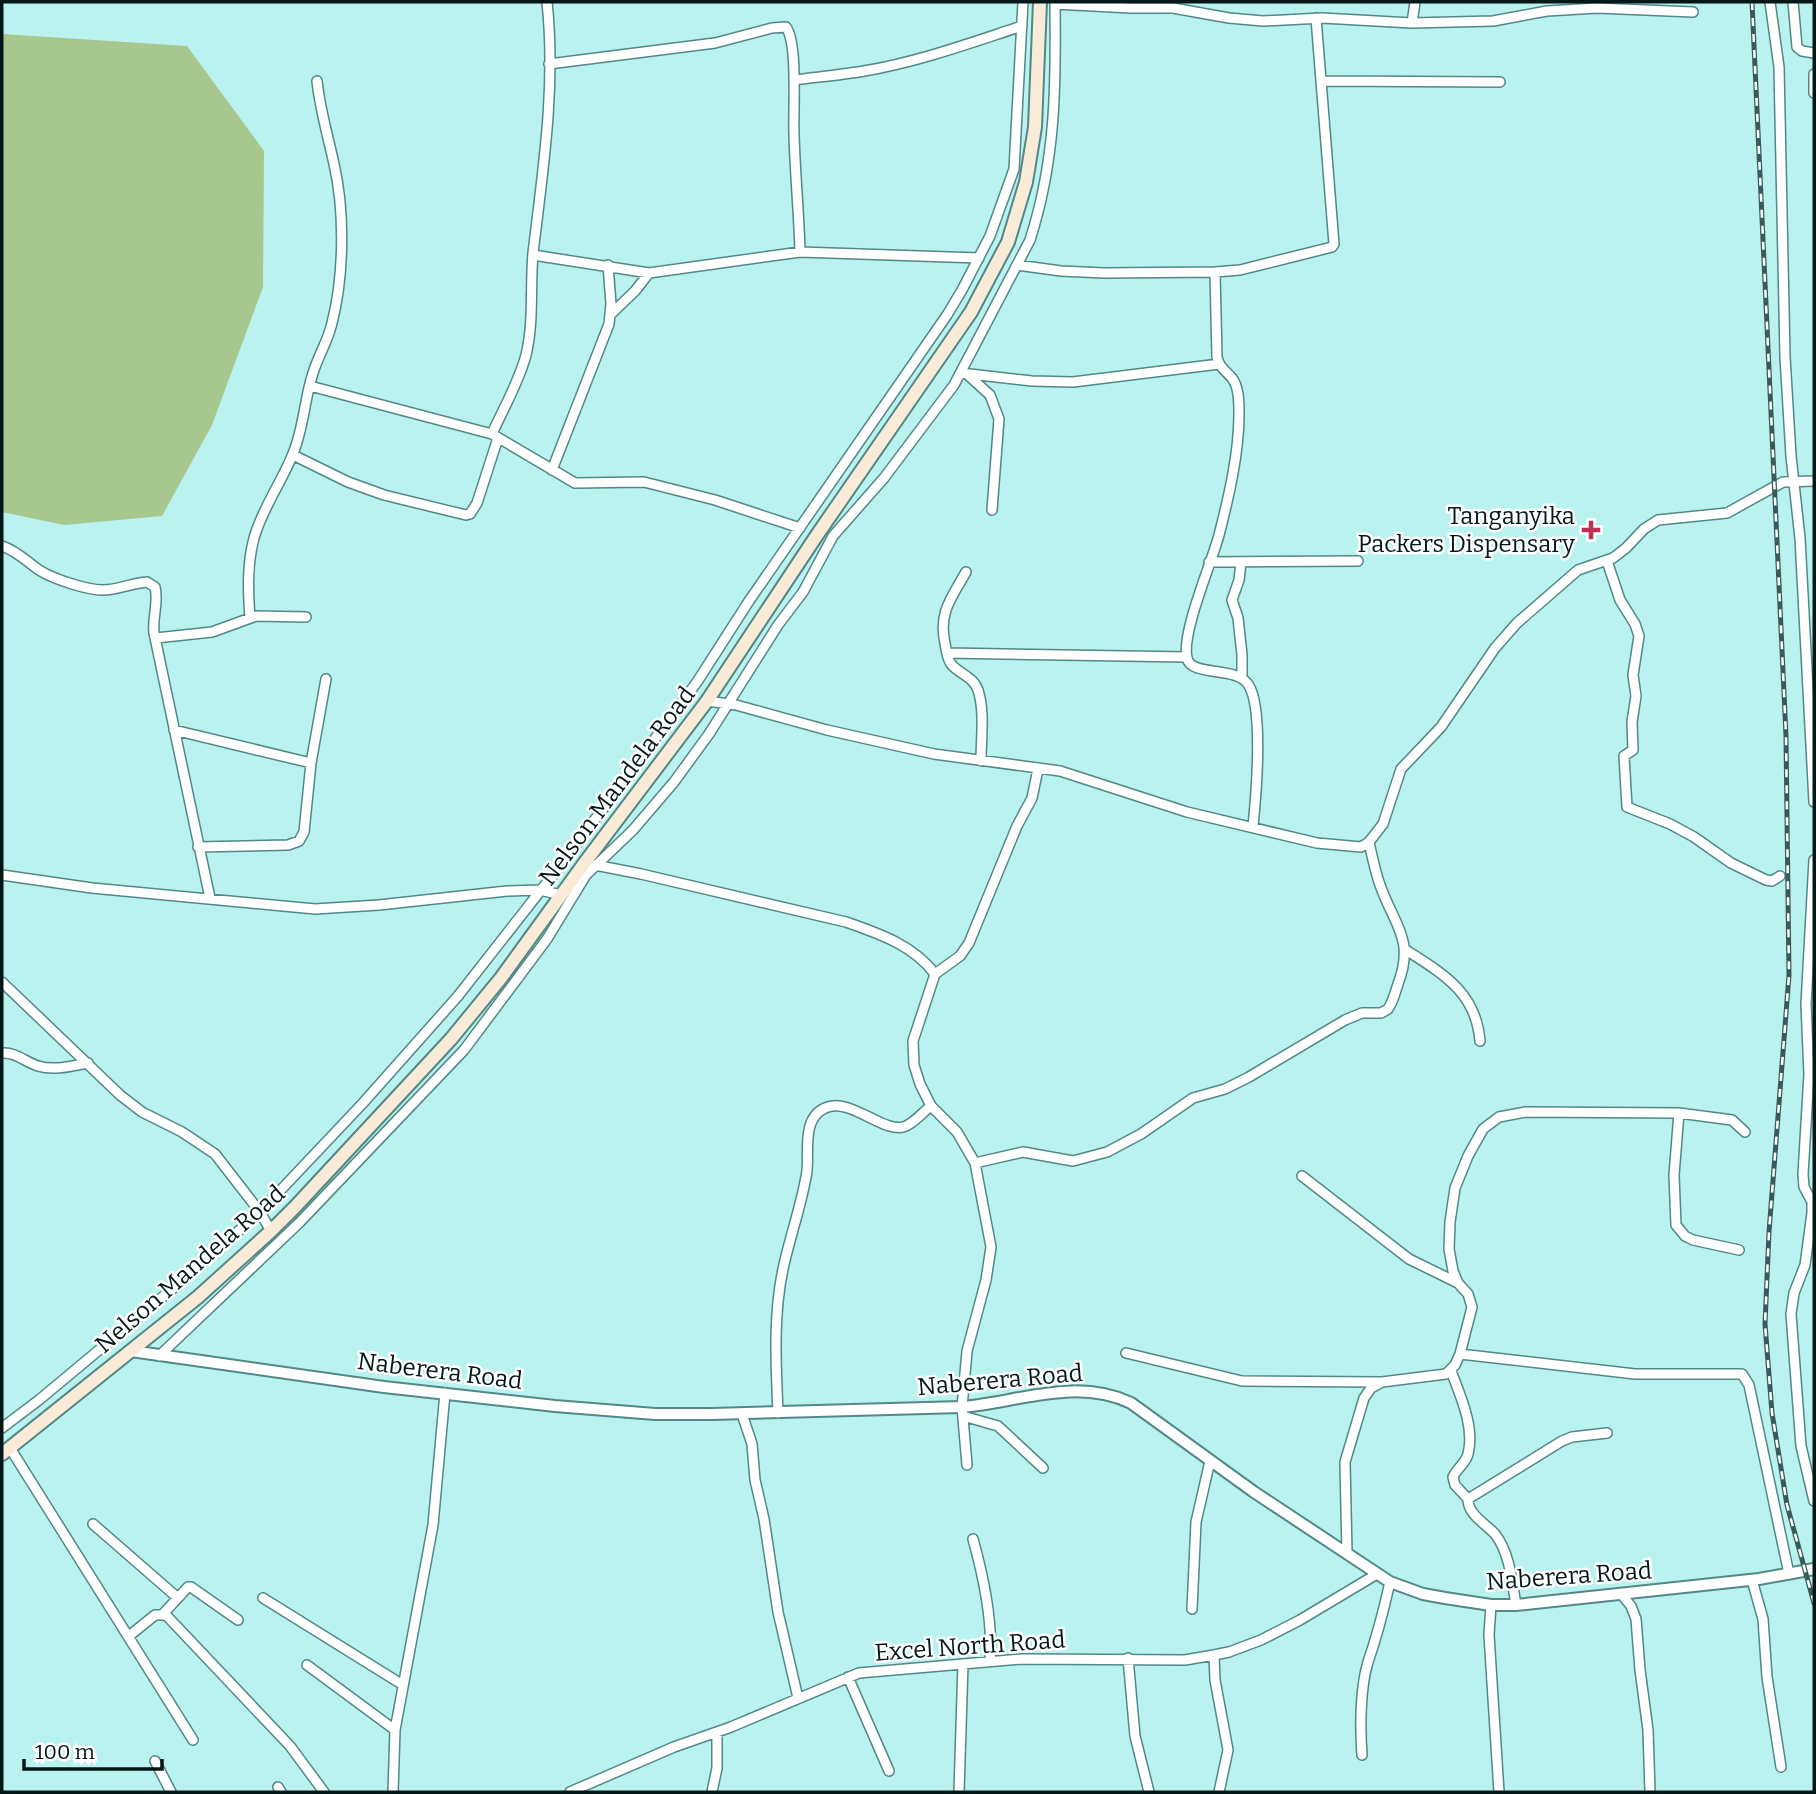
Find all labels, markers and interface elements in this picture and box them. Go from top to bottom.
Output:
place label: Tanganyika Packers Dispensary [1358,502,1575,558]
marker: Tanganyika Packers Dispensary [1581,520,1601,540]
street label: Nelson Mandela Road [533,681,701,891]
street label: Nelson Mandela Road [90,1179,290,1359]
street label: Naberera Road [356,1347,524,1395]
street label: Naberera Road [916,1359,1084,1401]
street label: Naberera Road [1485,1556,1653,1596]
street label: Excel North Road [874,1625,1066,1667]
scale bar [24,1728,163,1772]
text: 100 m [35,1739,95,1765]

